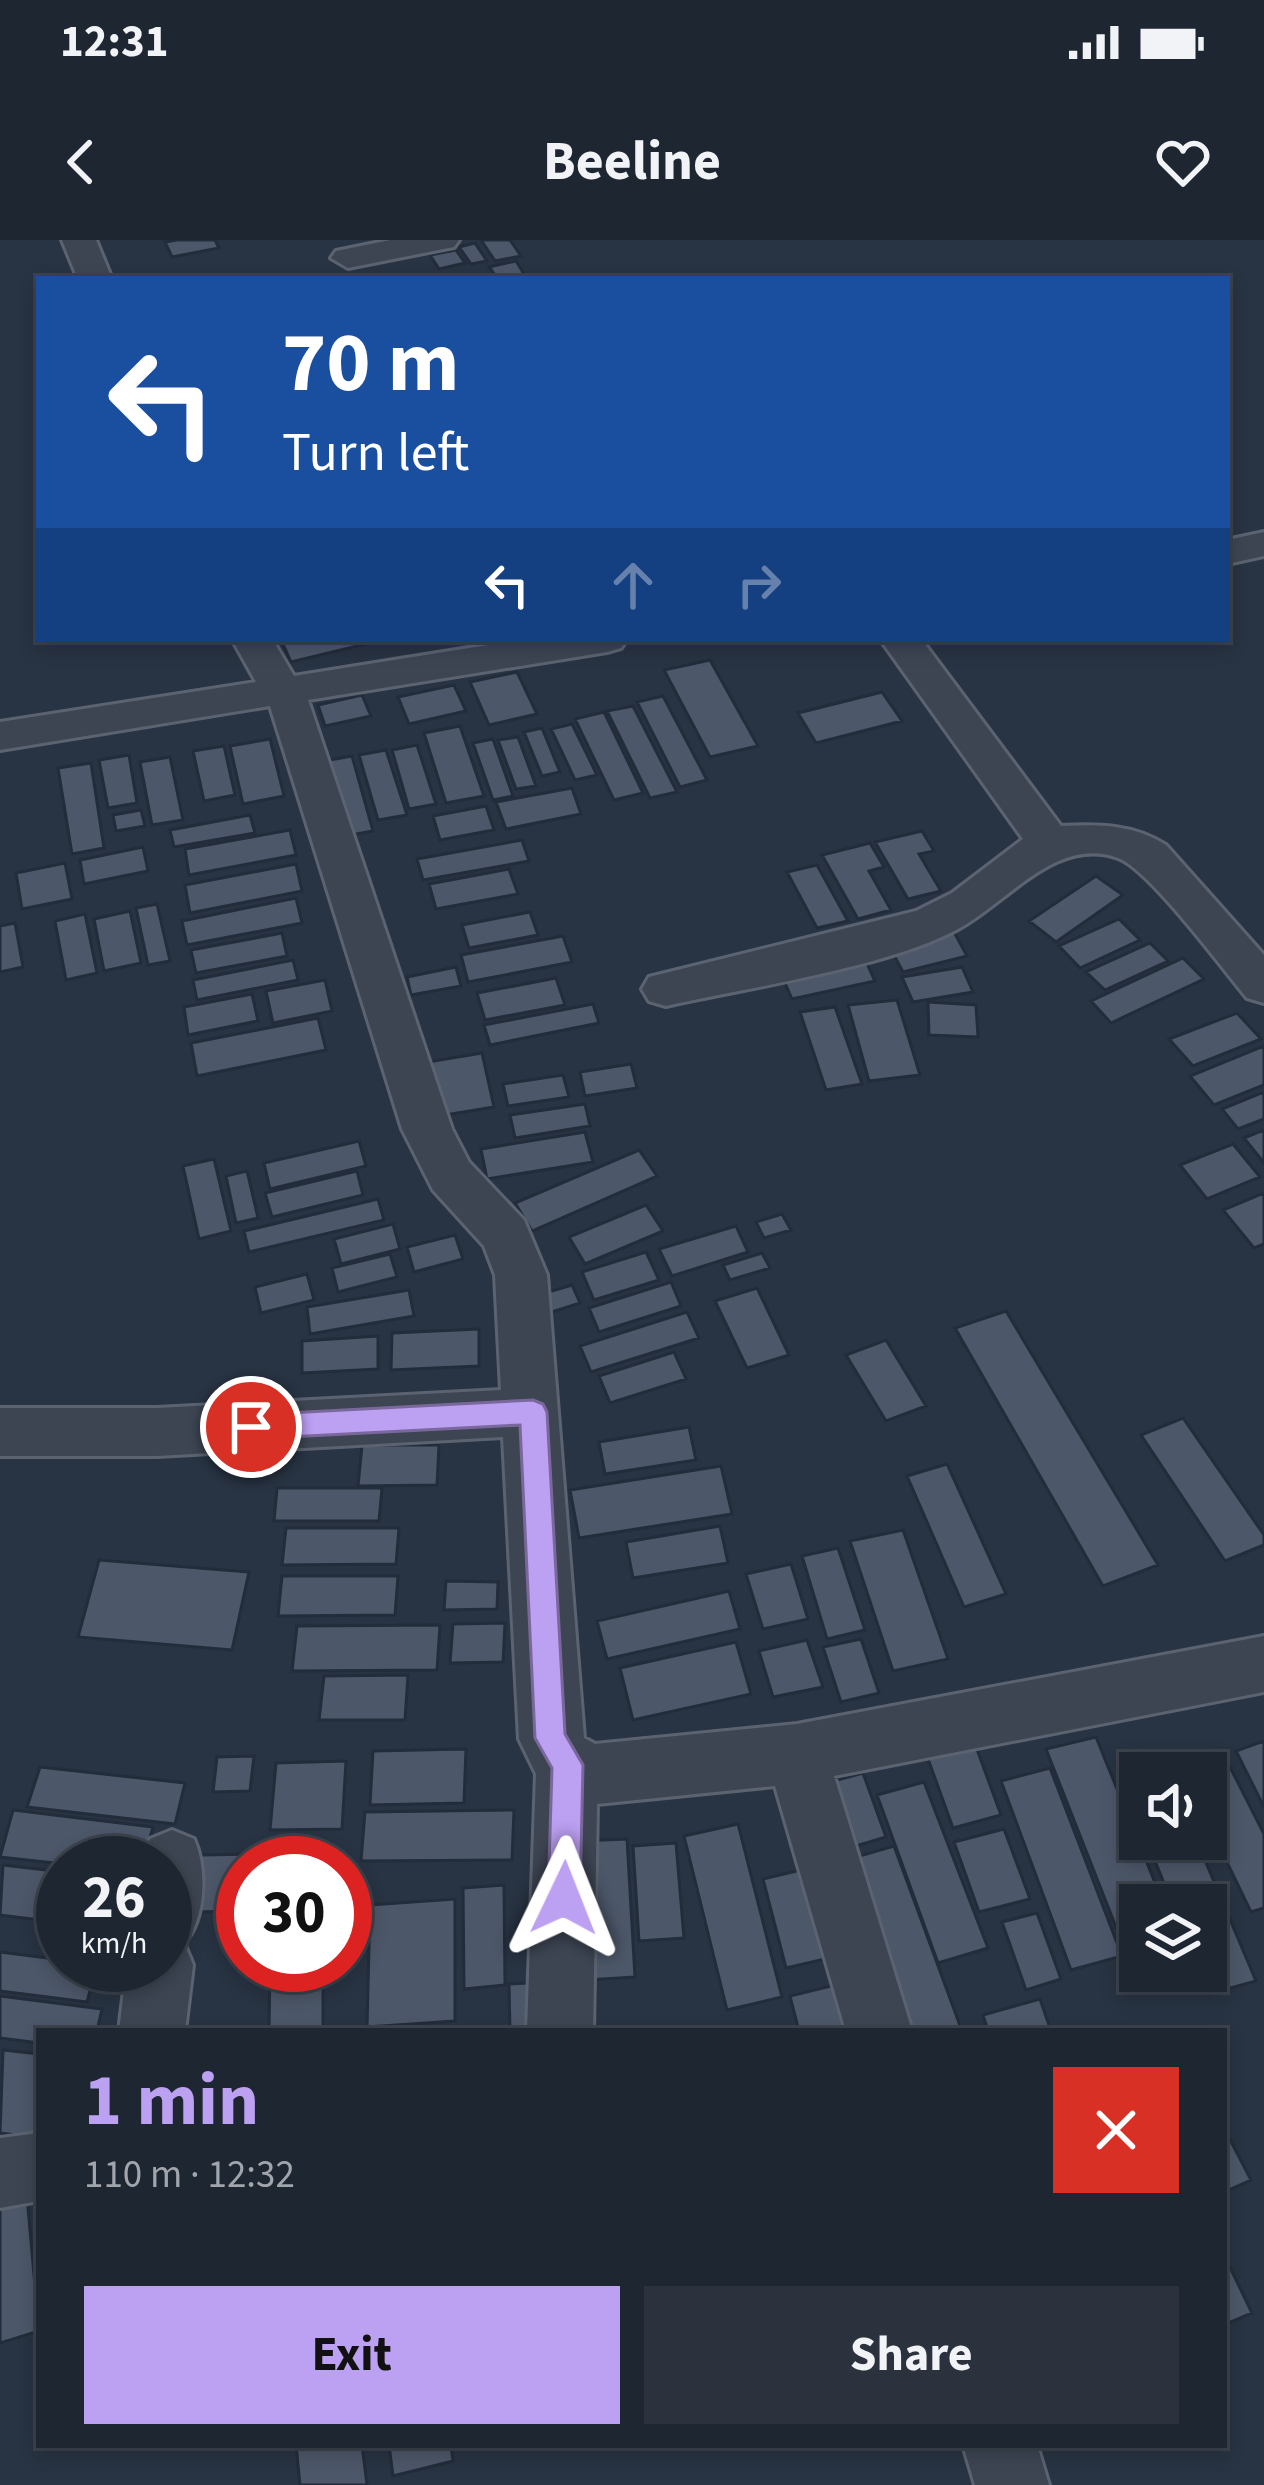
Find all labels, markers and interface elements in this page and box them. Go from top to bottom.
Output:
text: 12:31 [60,10,169,74]
text: Beeline [543,124,721,201]
icon: back [48,129,114,195]
icon: heart [1150,129,1216,195]
text: 70 m [282,304,460,424]
icon: left [84,324,240,480]
text: Turn left [282,415,469,492]
icon: left [474,552,540,618]
icon: ahead [600,552,666,618]
icon: right [726,552,792,618]
pin [200,1376,302,1478]
icon: arrive [218,1394,284,1460]
map controls [1119,1752,1227,1992]
button: sound [1119,1752,1227,1860]
position arrow [501,1835,627,1961]
speed limit sign: 30 [216,1836,372,1992]
text: 26 [82,1856,146,1941]
button: layers [1119,1884,1227,1992]
text: km/h [81,1922,147,1965]
text: 1 min [84,2050,259,2153]
button: close [1053,2067,1179,2193]
text: 110 m · 12:32 [84,2147,295,2203]
button: Exit [84,2286,620,2424]
button: Share [644,2286,1179,2424]

